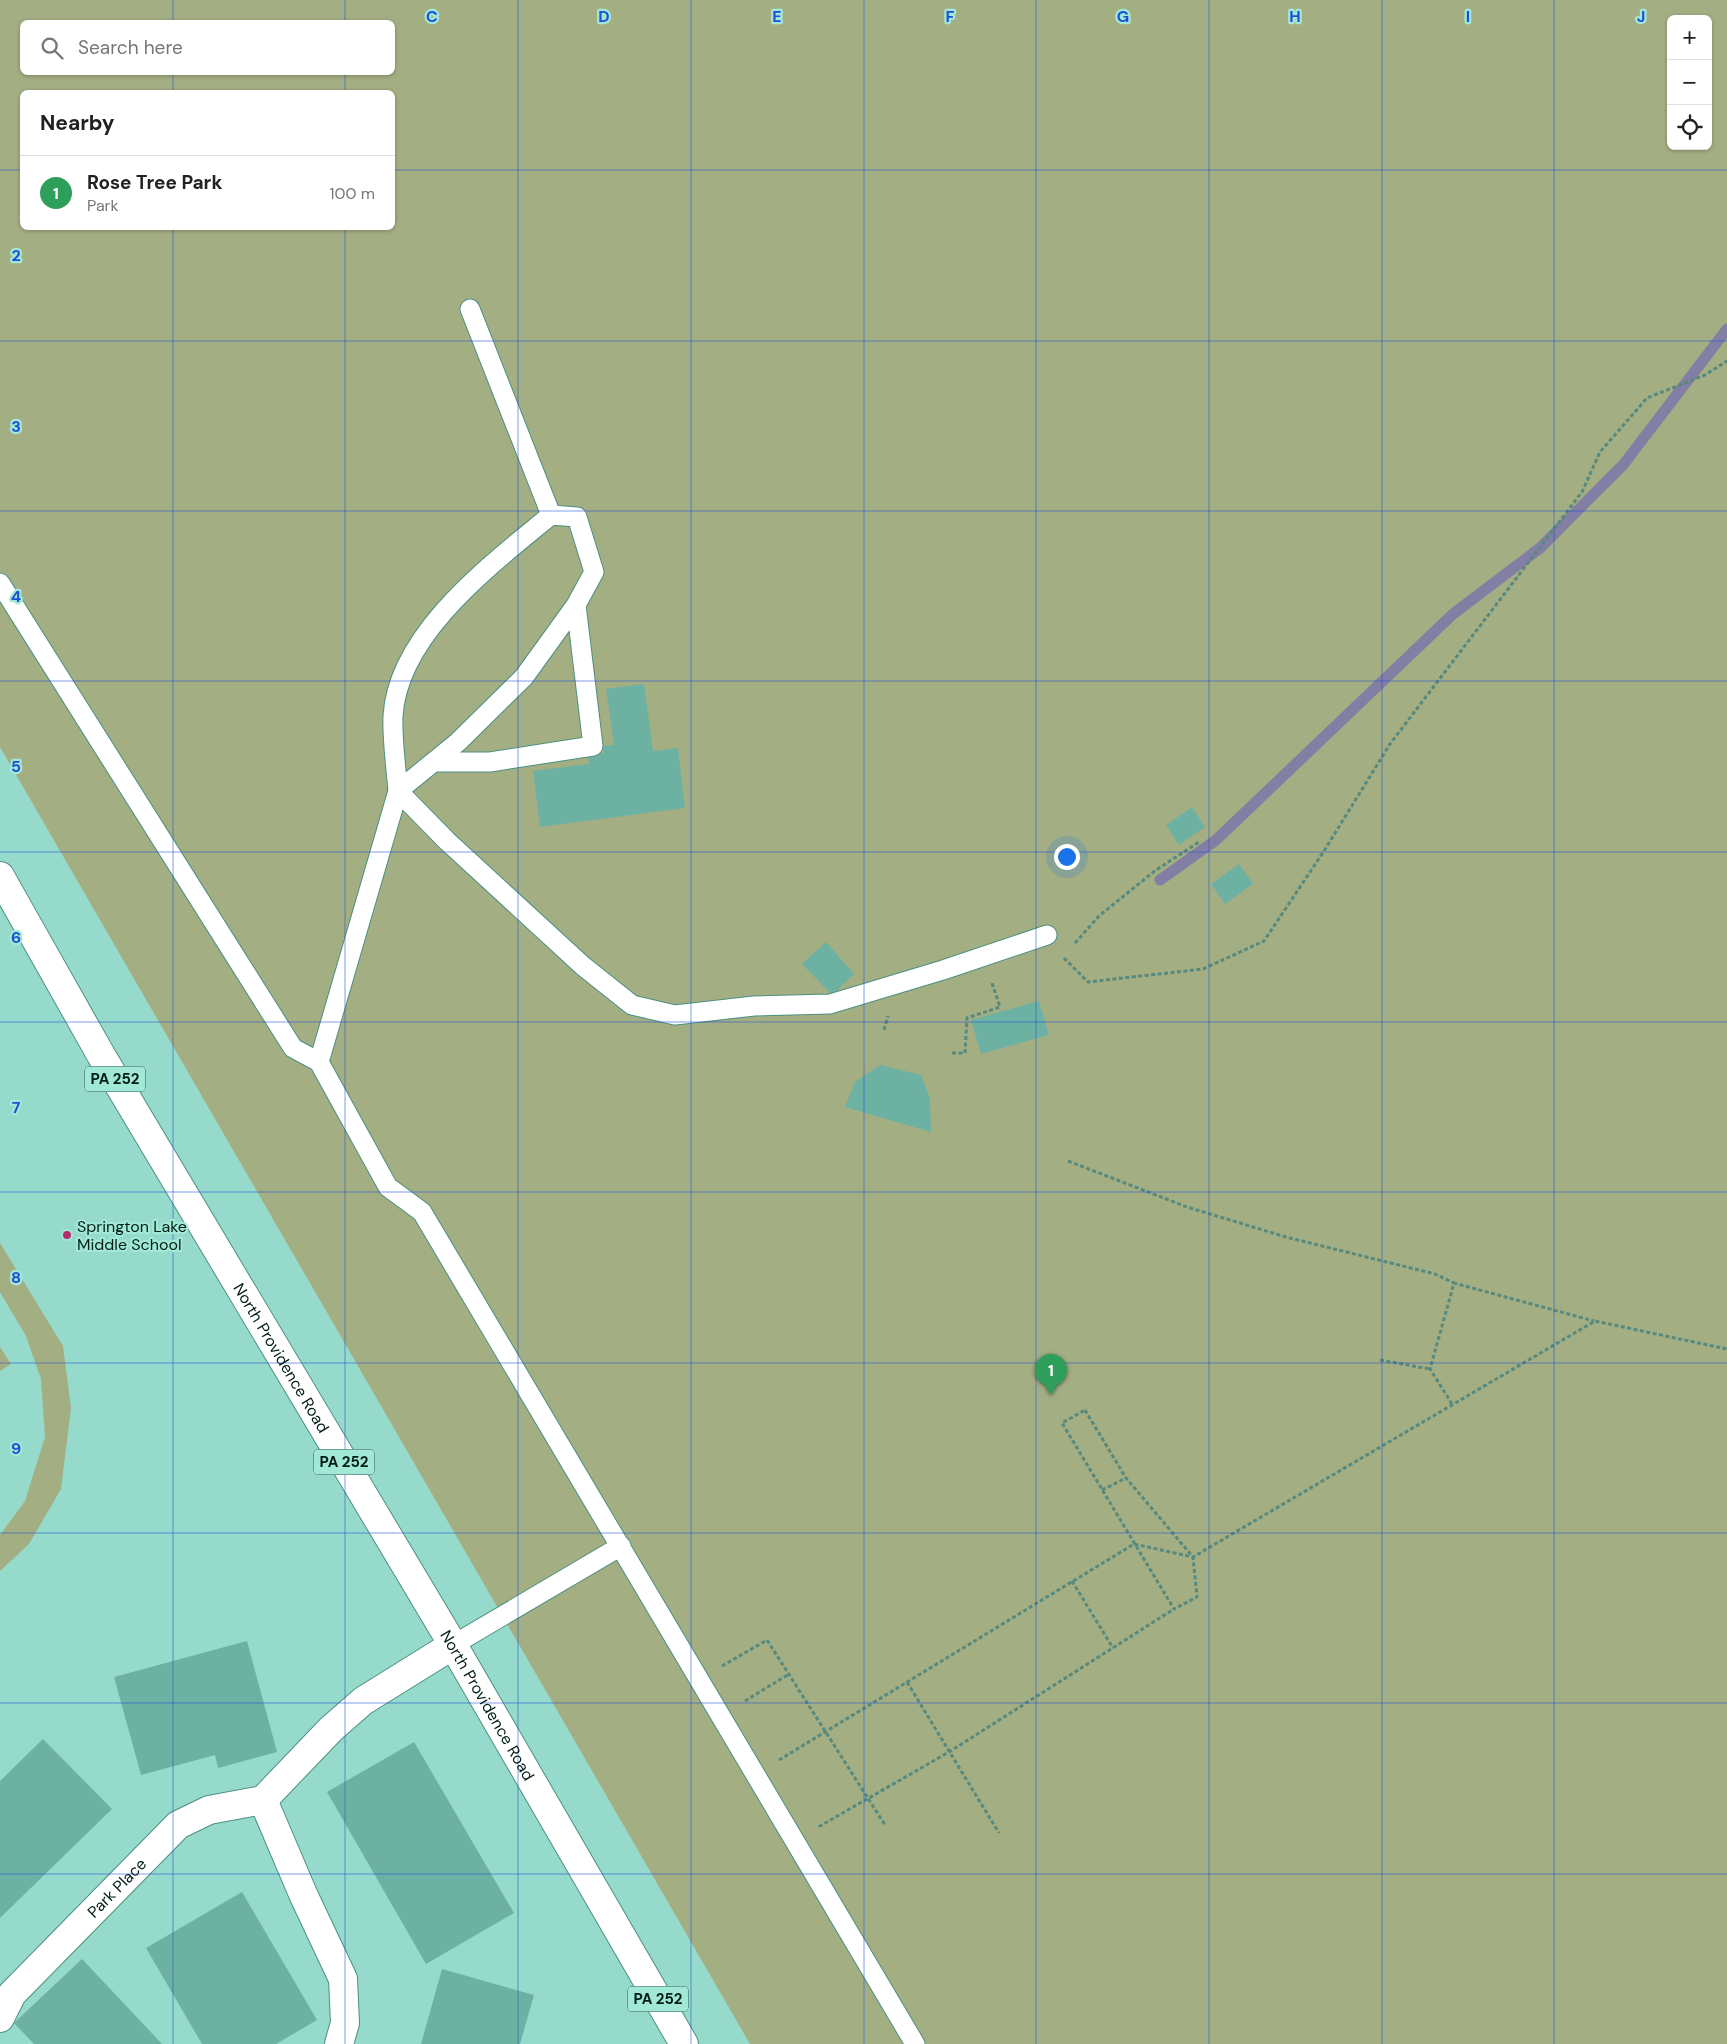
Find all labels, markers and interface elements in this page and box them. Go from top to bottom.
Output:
text: C [426,6,438,27]
text: D [598,6,610,27]
text: E [772,6,782,27]
text: F [946,6,955,27]
text: G [1117,6,1129,27]
text: H [1289,6,1301,27]
text: I [1466,6,1470,27]
text: J [1637,6,1645,27]
map controls [1667,15,1712,150]
button: + [1667,15,1712,60]
search box [20,20,395,75]
icon: search [38,34,66,62]
text: Search here [78,35,183,60]
button: − [1667,60,1712,105]
button: locate [1667,105,1712,150]
text: Nearby [40,109,114,137]
text: Rose Tree Park [87,170,222,195]
text: 1 [53,183,59,204]
text: 100 m [330,183,375,204]
text: Park [87,195,119,216]
text: 2 [11,245,21,266]
text: 3 [11,416,21,437]
text: 4 [11,586,21,607]
text: 5 [11,756,21,777]
your location [1054,844,1080,870]
text: 6 [11,927,21,948]
road number: PA 252 [85,1066,145,1092]
text: 7 [12,1097,21,1118]
place label: Springton Lake Middle School [77,1216,187,1255]
marker: Springton Lake Middle School [61,1229,73,1241]
text: 8 [11,1267,21,1288]
street label: North Providence Road [229,1279,334,1436]
pin: 1 [1035,1354,1067,1395]
text: 9 [11,1438,21,1459]
road number: PA 252 [314,1450,374,1474]
street label: North Providence Road [436,1626,540,1784]
street label: Park Place [83,1853,151,1922]
road number: PA 252 [628,1986,688,2012]

